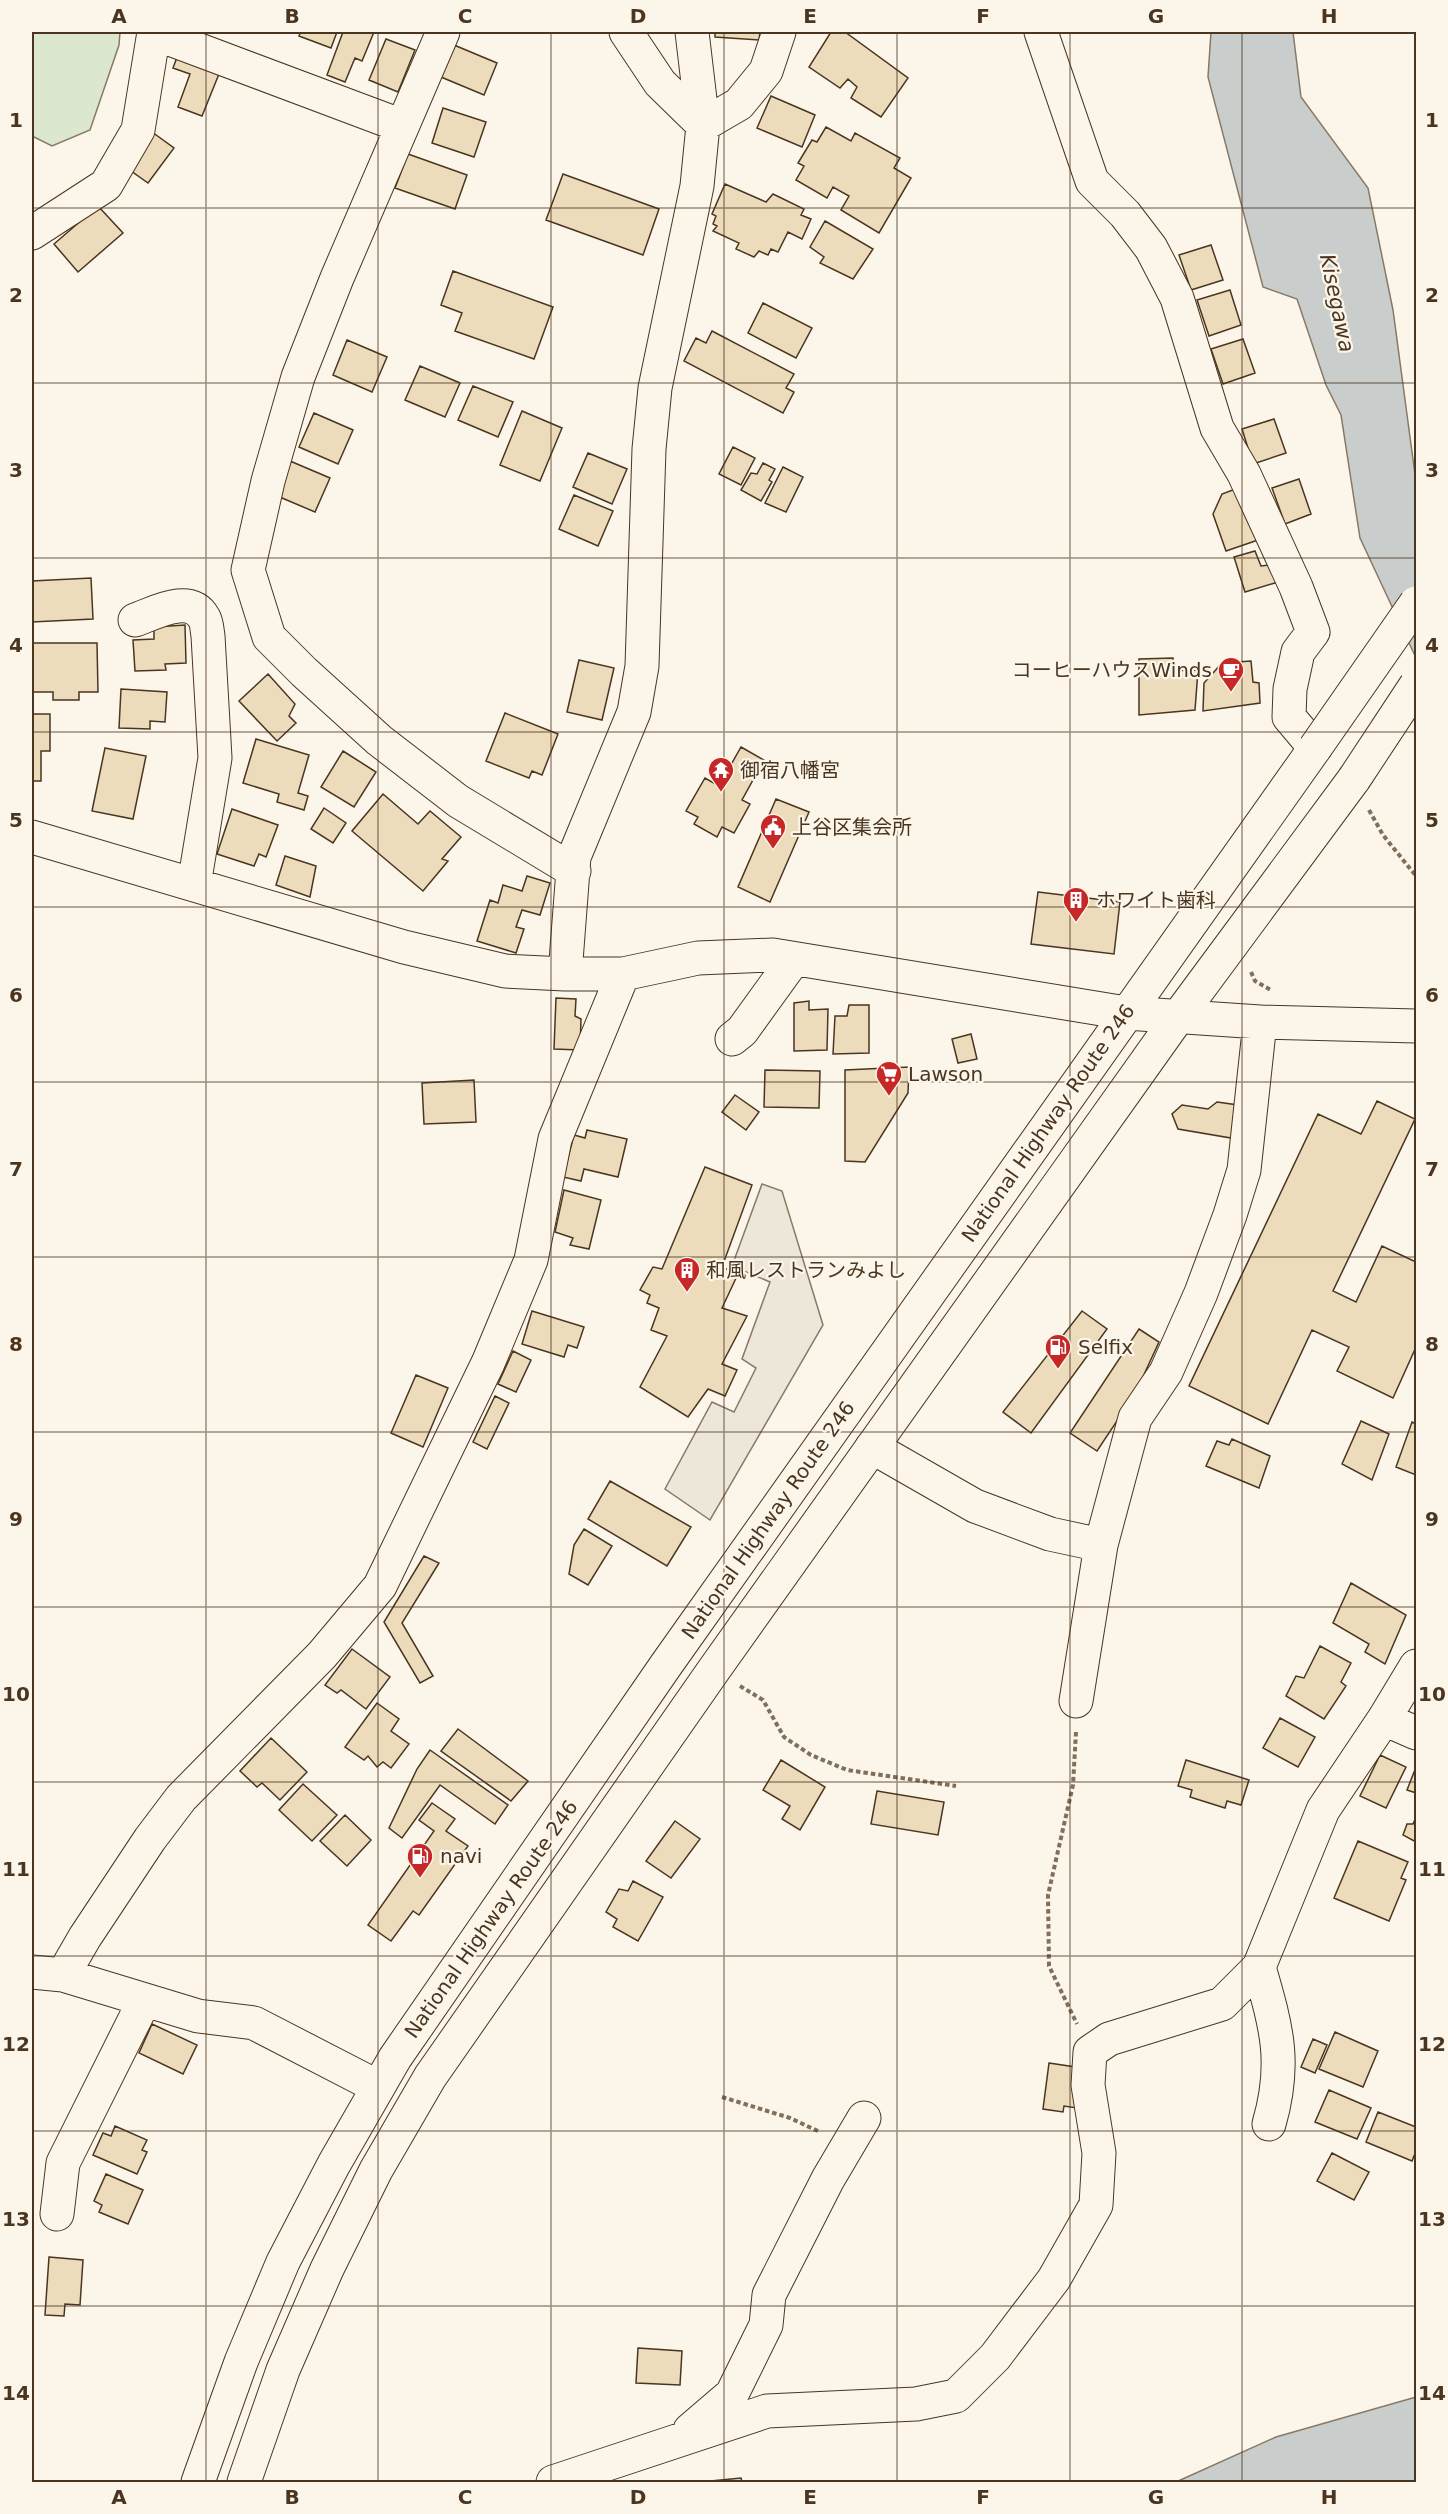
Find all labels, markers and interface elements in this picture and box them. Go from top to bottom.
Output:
text: A [111,4,127,28]
text: B [284,4,300,28]
text: C [458,4,472,28]
text: D [630,4,646,28]
text: E [803,4,817,28]
text: F [976,4,990,28]
text: G [1148,4,1164,28]
text: H [1321,4,1337,28]
text: 1 [9,108,23,132]
text: 1 [1425,108,1439,132]
water label: Kisegawa [1315,252,1359,354]
text: 2 [9,283,23,307]
text: 2 [1425,283,1439,307]
text: 3 [9,458,23,482]
text: 3 [1425,458,1439,482]
text: 4 [9,633,23,657]
text: 4 [1425,633,1439,657]
cafe icon: コーヒーハウスWinds [1216,655,1246,693]
place label: コーヒーハウスWinds [1012,658,1212,682]
temple icon: 御宿八幡宮 [706,755,736,793]
place label: 御宿八幡宮 [740,758,840,782]
text: 5 [9,808,23,832]
text: 5 [1425,808,1439,832]
public building icon: 上谷区集会所 [758,812,788,850]
place label: 上谷区集会所 [792,815,912,839]
building icon: ホワイト歯科 [1061,885,1091,923]
place label: ホワイト歯科 [1096,888,1216,912]
text: 6 [9,983,23,1007]
text: 6 [1425,983,1439,1007]
street label: National Highway Route 246 [956,999,1140,1247]
supermarket icon: Lawson [874,1059,904,1097]
place label: Lawson [908,1062,983,1086]
text: 7 [9,1157,23,1181]
text: 7 [1425,1157,1439,1181]
building icon: 和風レストランみよし [672,1255,702,1293]
place label: 和風レストランみよし [706,1258,906,1282]
text: 8 [9,1332,23,1356]
fuel station icon: Selfix [1043,1332,1073,1370]
text: 8 [1425,1332,1439,1356]
place label: Selfix [1078,1335,1133,1359]
street label: National Highway Route 246 [676,1396,860,1644]
text: 9 [9,1507,23,1531]
text: 9 [1425,1507,1439,1531]
text: 10 [2,1682,30,1706]
text: 10 [1418,1682,1446,1706]
street label: National Highway Route 246 [399,1795,583,2043]
fuel station icon: navi [405,1841,435,1879]
place label: navi [440,1844,482,1868]
text: 11 [2,1857,30,1881]
text: 11 [1418,1857,1446,1881]
text: 12 [2,2032,30,2056]
text: 12 [1418,2032,1446,2056]
text: 13 [2,2207,30,2231]
text: 13 [1418,2207,1446,2231]
text: 14 [2,2381,30,2405]
text: 14 [1418,2381,1446,2405]
text: A [111,2485,127,2509]
text: B [284,2485,300,2509]
text: C [458,2485,472,2509]
text: D [630,2485,646,2509]
text: E [803,2485,817,2509]
text: F [976,2485,990,2509]
text: G [1148,2485,1164,2509]
text: H [1321,2485,1337,2509]

